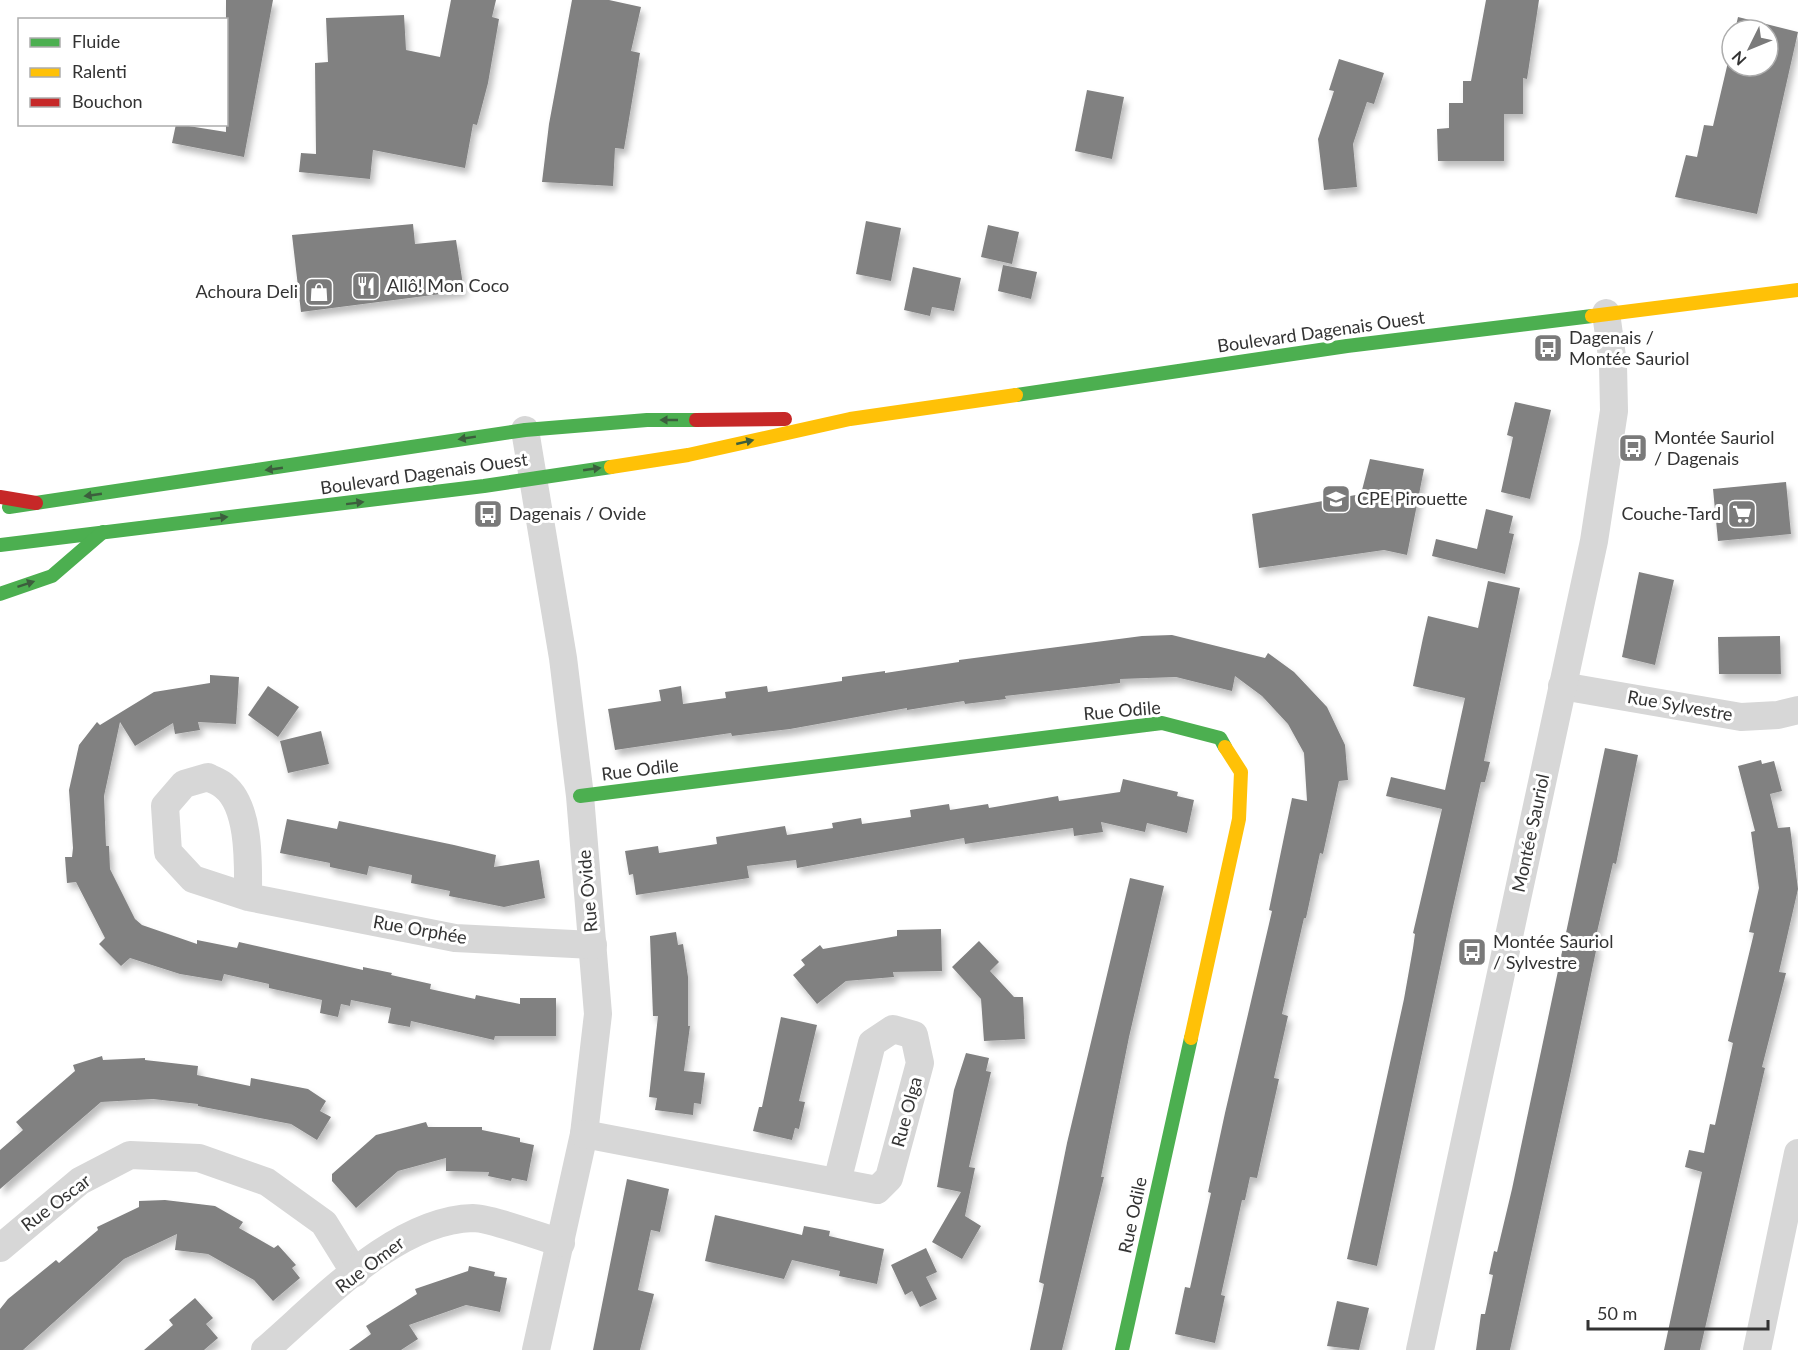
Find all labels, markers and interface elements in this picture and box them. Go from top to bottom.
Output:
legend [18,18,228,126]
north arrow [1720,18,1780,78]
text: Fluide [72,30,120,52]
text: N [1728,48,1750,70]
text: Ralenti [72,60,127,82]
text: Bouchon [72,90,143,112]
restaurant icon: Allô! Mon Coco [350,270,382,302]
place label: Allô! Mon Coco [387,274,509,296]
shop icon: Achoura Deli [303,276,335,308]
place label: Achoura Deli [196,280,298,302]
street label: Boulevard Dagenais Ouest [1216,305,1426,356]
place label: Dagenais / Montée Sauriol [1569,326,1690,369]
bus stop icon: Dagenais / Montée Sauriol [1532,332,1564,364]
one-way arrow [660,415,679,425]
place label: Montée Sauriol / Dagenais [1654,426,1775,469]
bus stop icon: Montée Sauriol / Dagenais [1617,432,1649,464]
one-way arrow [457,434,476,443]
one-way arrow [736,437,755,446]
street label: Boulevard Dagenais Ouest [319,447,529,498]
one-way arrow [265,464,284,473]
one-way arrow [583,464,602,473]
school or university icon: CPE Pirouette [1320,483,1352,515]
place label: CPE Pirouette [1357,487,1468,509]
one-way arrow [83,490,102,499]
one-way arrow [346,498,365,507]
bus stop icon: Dagenais / Ovide [472,498,504,530]
supermarket icon: Couche-Tard [1726,498,1758,530]
place label: Dagenais / Ovide [509,502,646,524]
place label: Couche-Tard [1621,502,1721,524]
one-way arrow [209,514,228,523]
one-way arrow [17,579,35,588]
street label: Rue Sylvestre [1626,685,1734,725]
street label: Rue Odile [1082,696,1161,724]
street label: Rue Odile [600,753,680,785]
street label: Montée Sauriol [1507,772,1553,894]
street label: Rue Ovide [572,849,602,933]
street label: Rue Orphée [371,910,469,948]
place label: Montée Sauriol / Sylvestre [1493,930,1614,973]
bus stop icon: Montée Sauriol / Sylvestre [1456,936,1488,968]
street label: Rue Olga [886,1074,926,1149]
street label: Rue Oscar [16,1169,95,1235]
street label: Rue Odile [1113,1175,1151,1255]
street label: Rue Omer [331,1231,408,1297]
scale bar [1588,1293,1768,1331]
text: 50 m [1597,1302,1637,1324]

